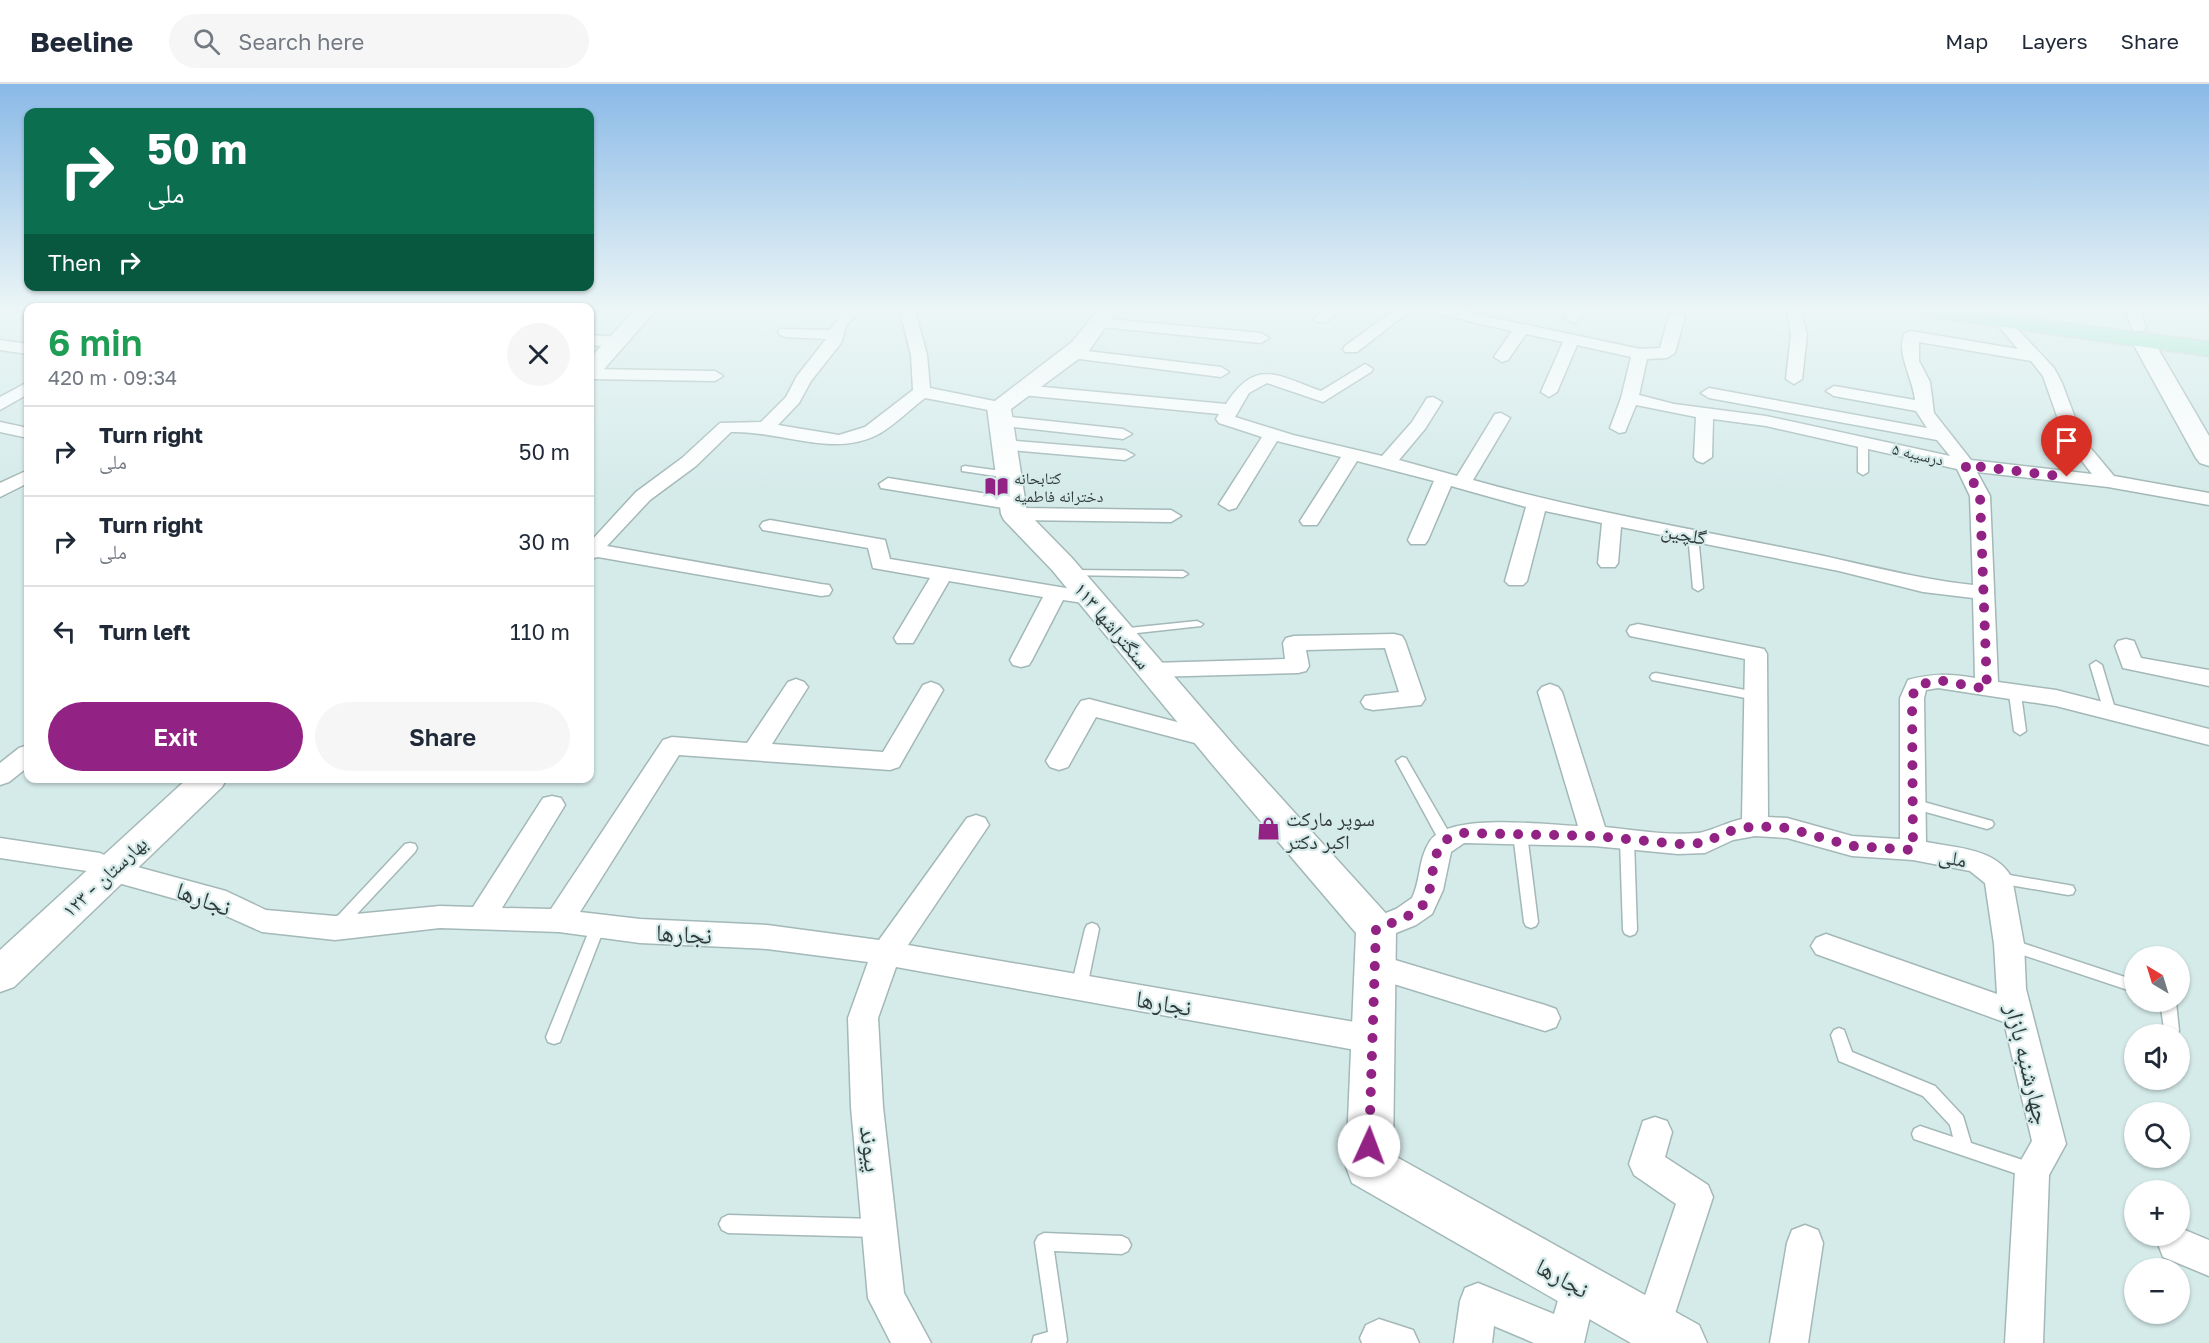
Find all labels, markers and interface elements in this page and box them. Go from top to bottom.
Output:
search box [169,14,589,68]
text: Beeline [30,25,133,58]
icon: search [190,25,223,58]
text: Search here [238,28,364,55]
text: Map [1945,28,1988,54]
text: Layers [2021,28,2088,54]
text: Share [2121,28,2179,54]
text: 50 m [147,123,247,173]
icon: right [48,132,126,210]
text: ملی [147,177,184,209]
icon: right [113,246,146,279]
text: Then [48,249,101,276]
text: 6 min [48,321,143,364]
button: close [507,323,570,386]
text: 420 m · 09:34 [48,365,177,389]
pin [2041,415,2092,477]
text: Turn right [99,421,203,448]
icon: arrive [2050,424,2083,457]
icon: right [48,435,81,468]
text: 50 m [519,438,570,465]
street label: درسیبه ۵ [1890,438,1946,470]
text: ملی [99,449,127,473]
place label: کتابحانه دخترانه فاطمیه [1014,468,1103,506]
library icon: کتابحانه دخترانه فاطمیه [983,474,1009,500]
text: Turn right [99,511,203,538]
street label: گلچین [1659,517,1709,550]
icon: right [48,525,81,558]
text: 30 m [519,528,570,555]
text: ملی [99,539,127,563]
street label: سنگتراشها ۱۱۳ [1069,577,1156,674]
icon: left [48,615,81,648]
text: Turn left [99,618,190,645]
text: 110 m [510,618,570,645]
button: Exit [48,702,303,771]
button: Share [315,702,570,771]
place label: سوپر مارکت اکبر دکتر [1285,806,1375,854]
shop icon: سوپر مارکت اکبر دکتر [1255,816,1281,842]
street label: بهارستان - ۱۲۳ [56,831,152,922]
street label: ملی [1937,843,1969,872]
street label: نجارها [173,875,235,921]
street label: نجارها [655,917,713,949]
north arrow [2124,946,2190,1012]
map controls [2124,946,2190,1324]
street label: نجارها [1134,983,1194,1021]
street label: چهارشنبه بازار [1999,1000,2058,1128]
button: sound [2124,1024,2190,1090]
button: search [2124,1102,2190,1168]
position arrow [1337,1114,1401,1178]
street label: پیوند [854,1124,889,1174]
button: + [2124,1180,2190,1246]
street label: نجارها [1531,1251,1595,1303]
button: − [2124,1258,2190,1324]

